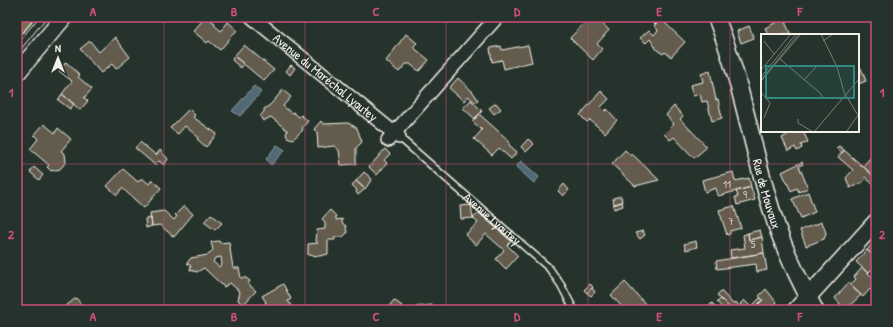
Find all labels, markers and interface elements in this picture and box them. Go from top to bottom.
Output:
text: A [90,2,97,20]
text: B [231,2,238,20]
text: C [372,2,380,20]
text: D [514,2,521,20]
text: E [656,2,662,20]
text: F [797,2,804,20]
street label: Avenue du Maréchal Lyautey [269,29,382,126]
inset map [761,34,859,132]
north arrow [38,38,78,78]
text: N [55,41,61,55]
text: 1 [9,83,14,101]
text: 1 [880,83,885,101]
street label: Rue de Mouvaux [749,157,786,231]
house number: 11 [723,177,731,191]
house number: 9 [743,187,747,201]
street label: Avenue Lyautey [459,188,526,249]
house number: 7 [728,214,734,228]
text: 2 [8,225,15,243]
text: 2 [879,225,886,243]
house number: 5 [751,237,756,251]
text: A [90,307,97,325]
text: B [231,307,238,325]
text: C [372,307,380,325]
text: D [514,307,521,325]
text: E [656,307,662,325]
text: F [797,307,804,325]

